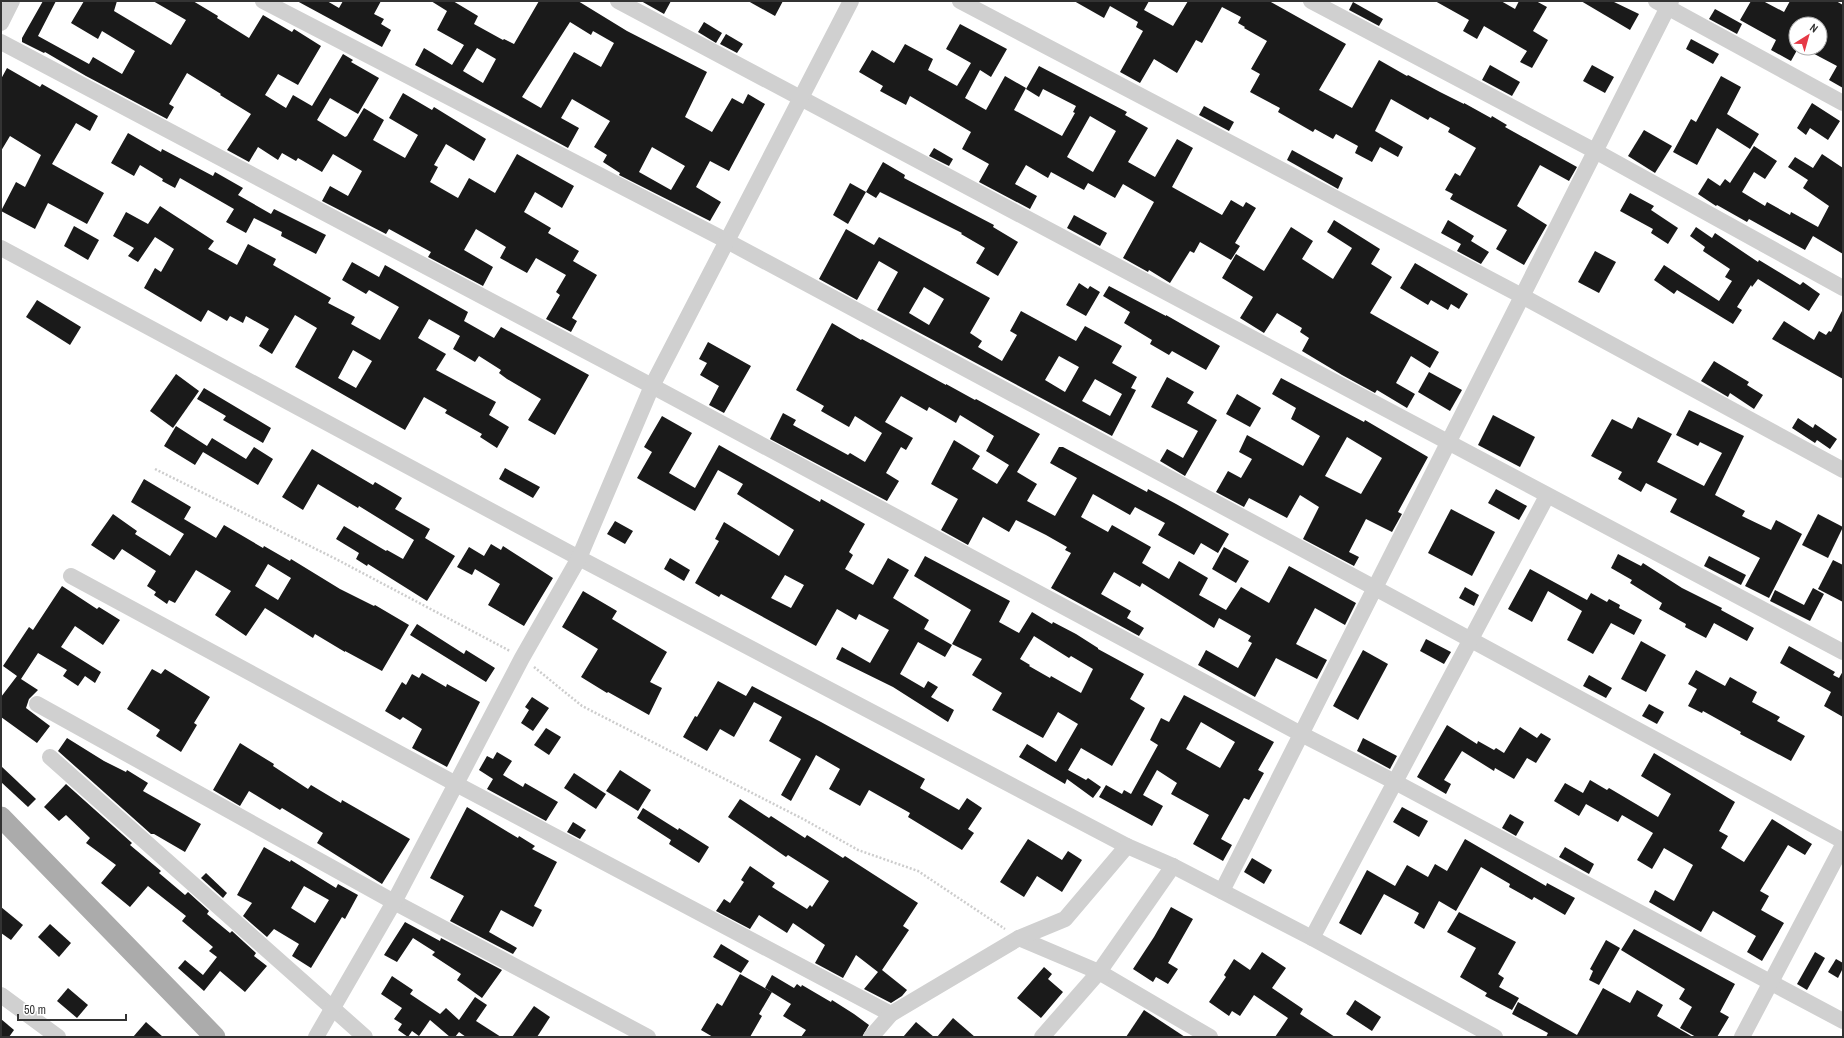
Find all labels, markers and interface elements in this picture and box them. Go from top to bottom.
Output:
north arrow [1788,16,1828,56]
text: N [1807,20,1821,36]
scale bar [18,996,126,1022]
text: 50 m [24,1002,46,1018]

